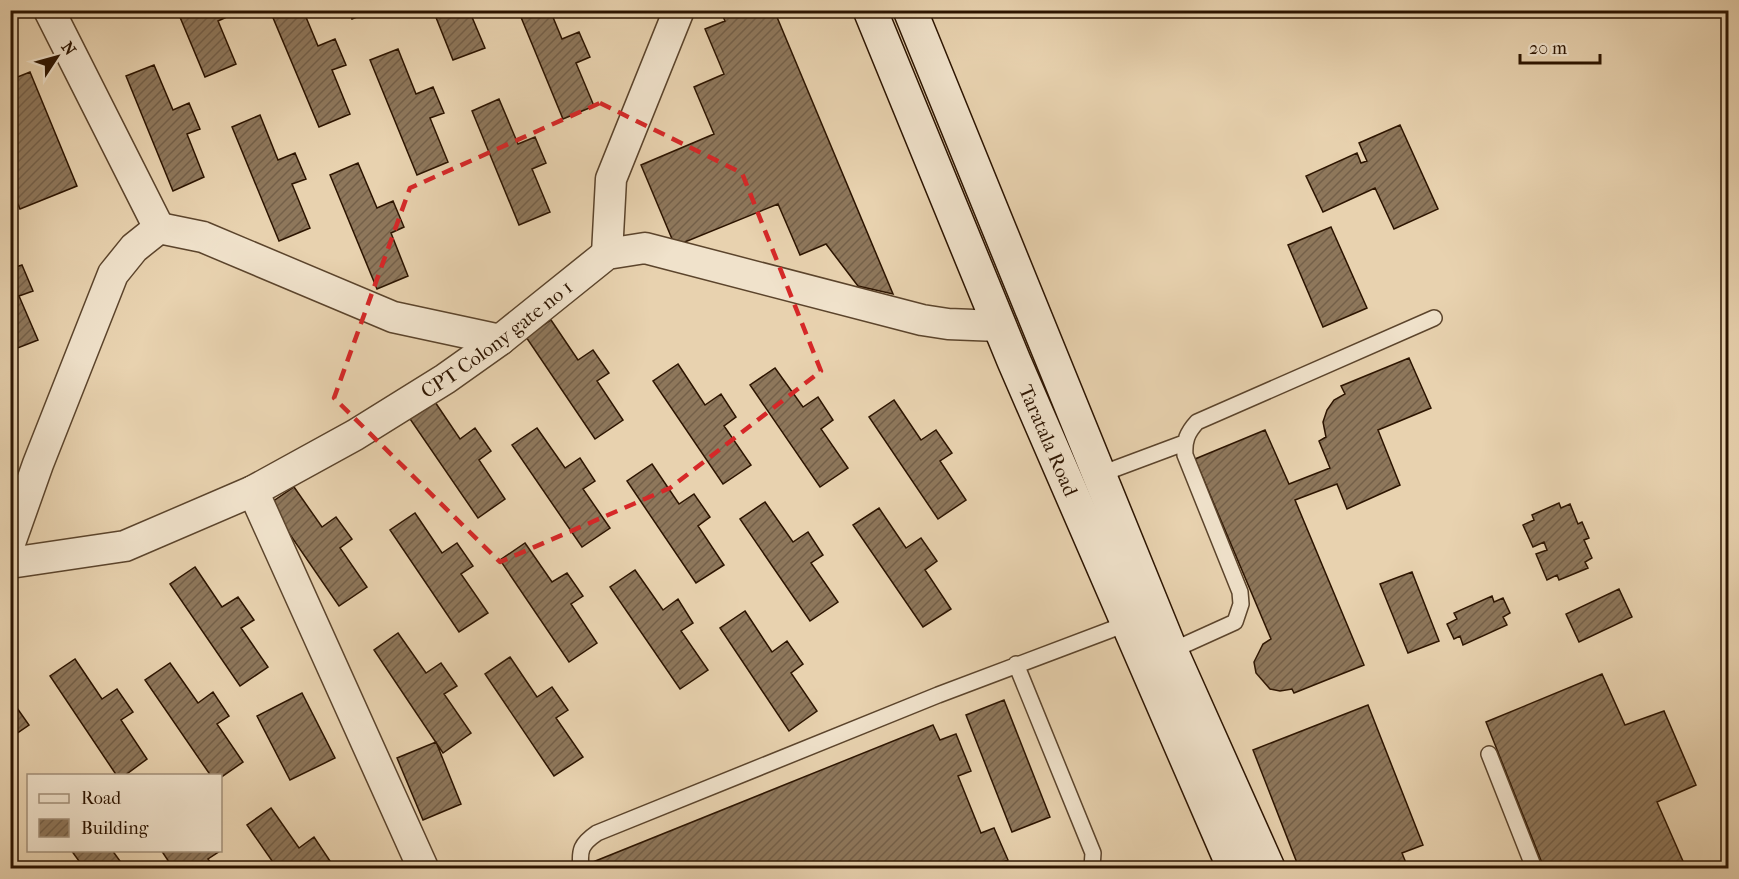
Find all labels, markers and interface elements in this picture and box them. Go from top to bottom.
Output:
north arrow [27,27,87,87]
scale bar [1520,27,1600,65]
text: N [57,38,80,60]
text: 20 m [1529,38,1567,59]
street label: CPT Colony gate no 1 [417,275,577,403]
street label: Taratala Road [1014,381,1083,501]
legend [27,774,222,852]
text: Road [81,788,121,809]
text: Building [81,818,149,839]

